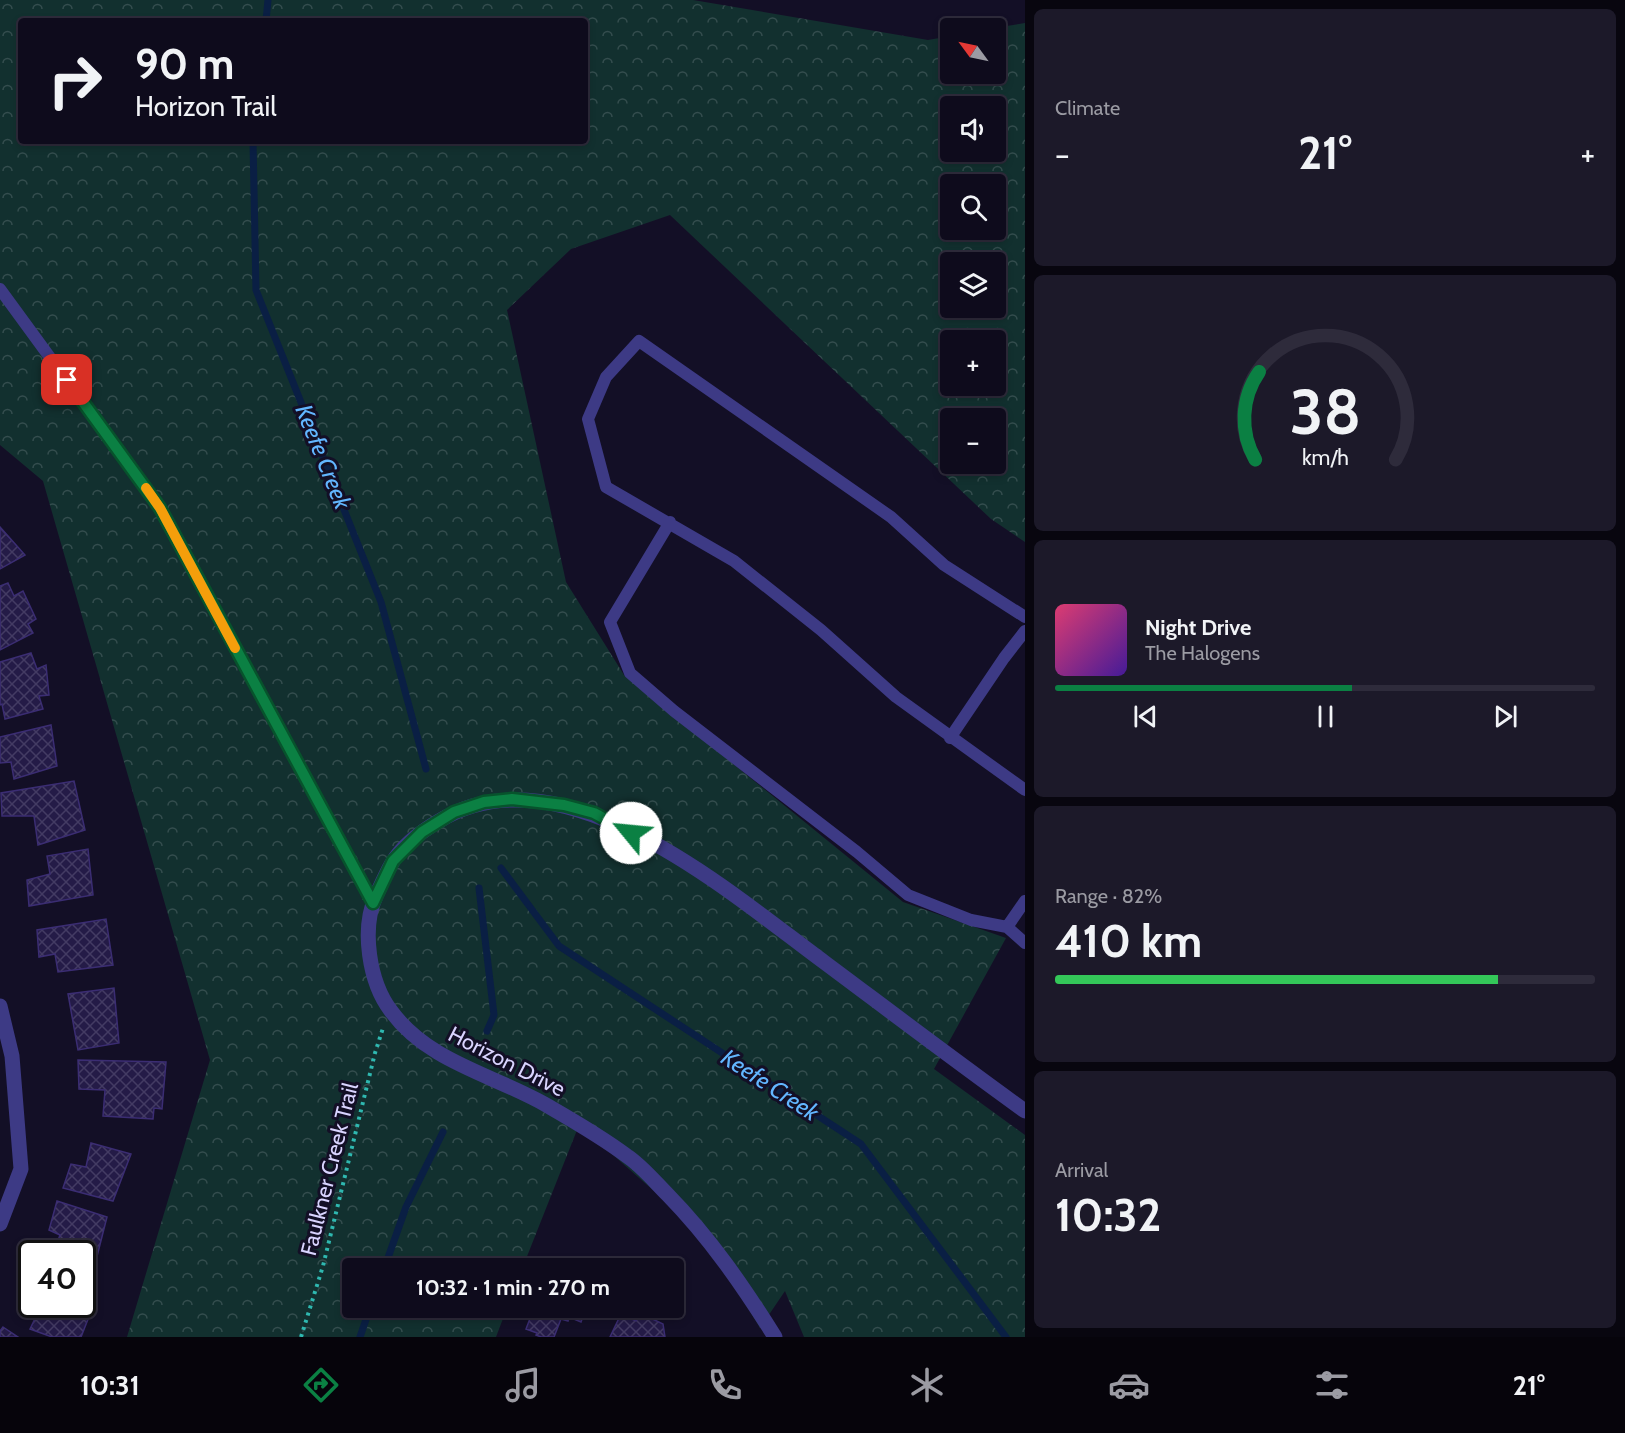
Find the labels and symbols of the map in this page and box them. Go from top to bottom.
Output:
north arrow [940,18,1006,84]
pin [41,354,92,405]
water label: Keefe Creek [289,400,358,514]
position arrow [599,801,663,865]
street label: Horizon Drive [444,1020,570,1102]
water label: Keefe Creek [716,1042,825,1127]
street label: Faulkner Creek Trail [295,1079,364,1258]
speed limit sign: 40 [18,1240,96,1318]

